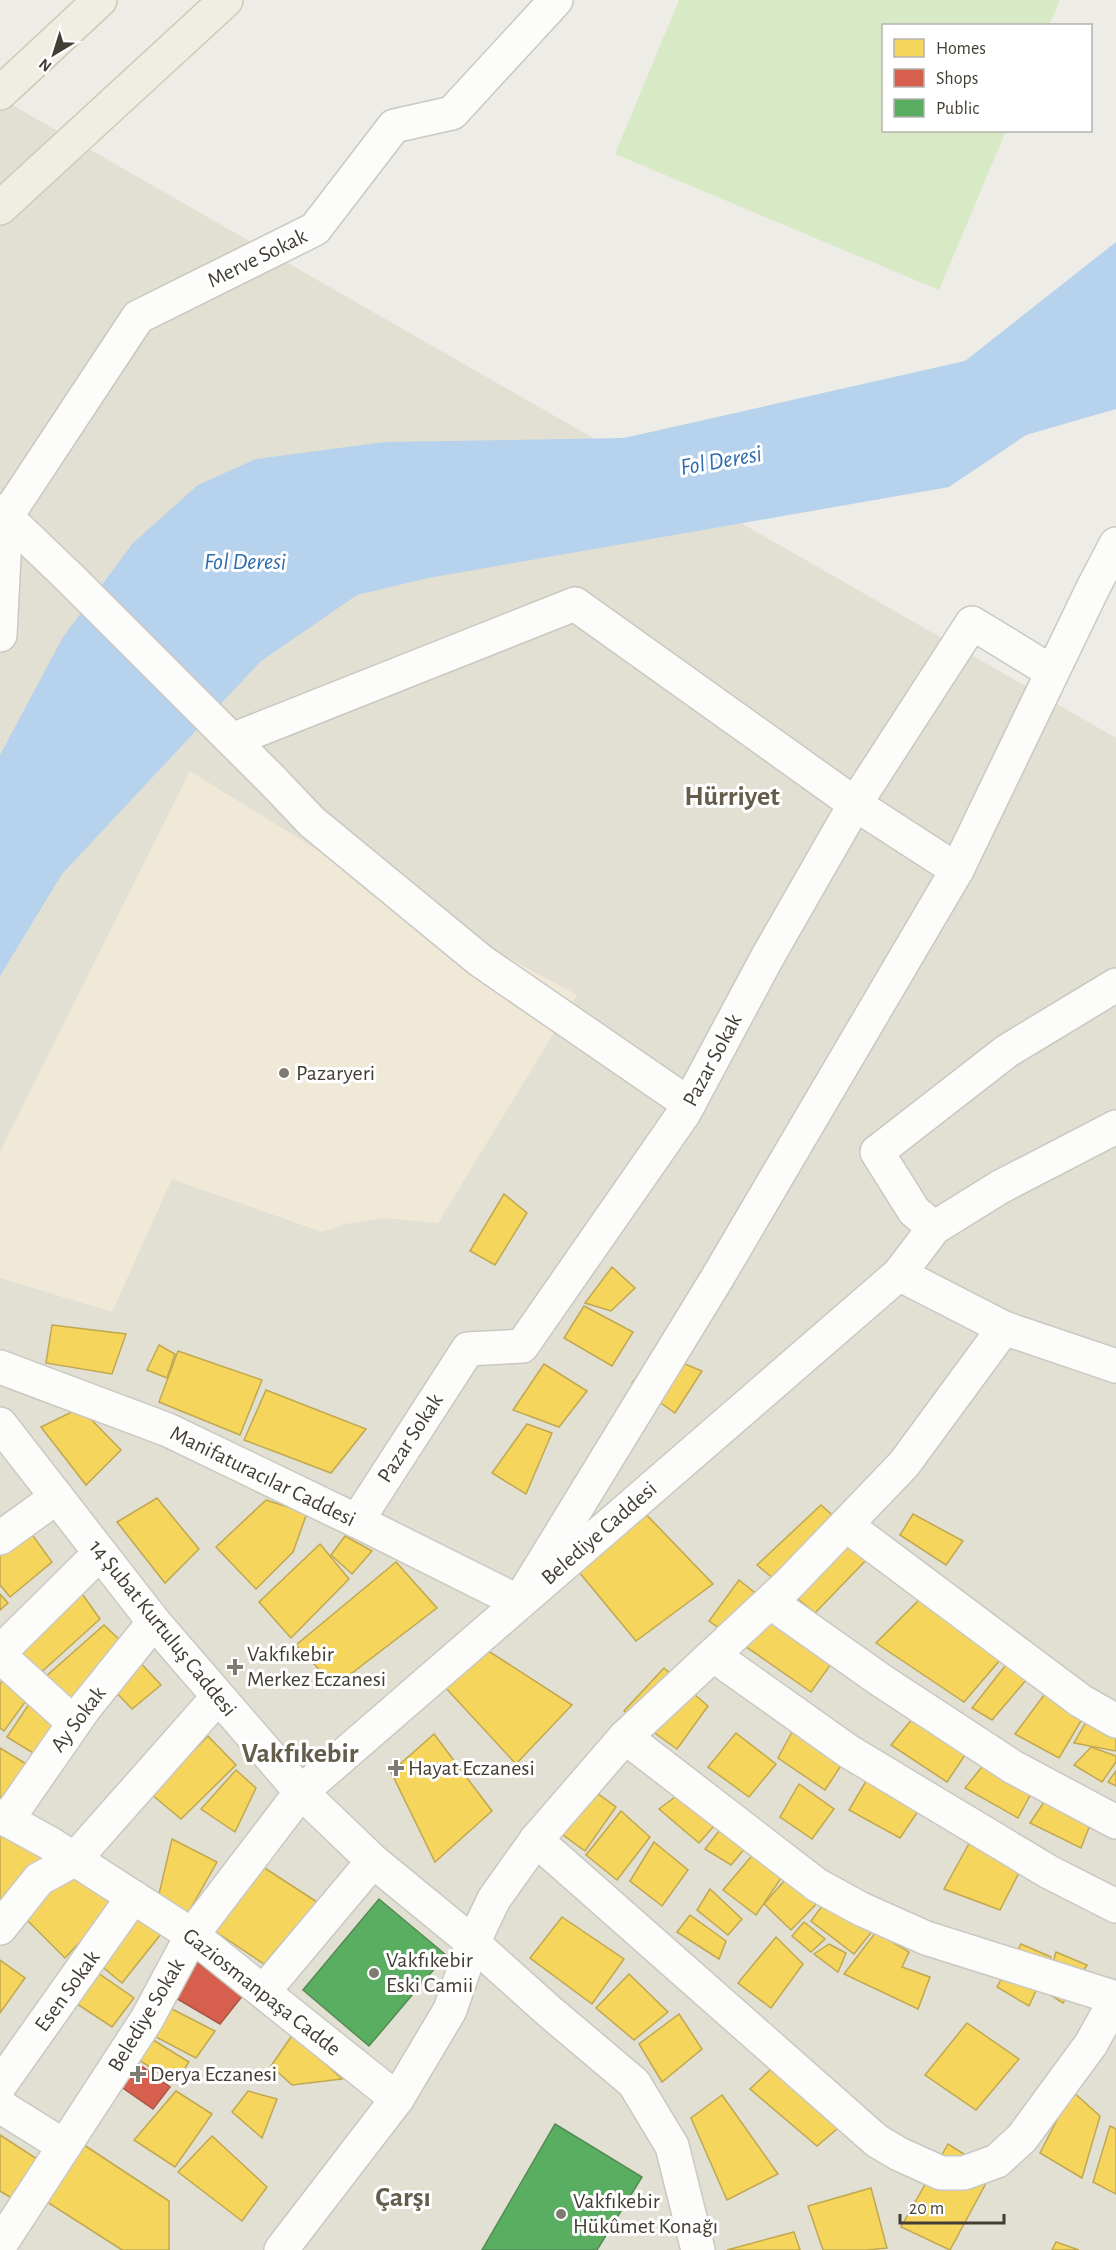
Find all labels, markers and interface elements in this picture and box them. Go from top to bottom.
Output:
north arrow [24,24,84,84]
legend [882,24,1092,132]
text: Homes [936,40,986,58]
text: N [36,55,55,75]
text: Shops [936,70,978,88]
text: Public [936,100,979,118]
street label: Merve Sokak [204,224,310,292]
water label: Fol Deresi [679,442,763,480]
water label: Fol Deresi [204,550,286,574]
district label: Hürriyet [684,783,780,811]
street label: Pazar Sokak [679,1010,745,1110]
place label: Pazaryeri [296,1062,375,1084]
marker: Pazaryeri [277,1066,291,1080]
street label: Pazar Sokak [373,1390,447,1486]
street label: Manifaturacılar Caddesi [167,1422,359,1530]
street label: Belediye Caddesi [537,1477,661,1589]
street label: 14 Şubat Kurtuluş Caddesi [85,1536,241,1720]
place label: Vakfıkebir Merkez Eczanesi [247,1643,386,1690]
marker: Vakfıkebir Merkez Eczanesi [228,1660,242,1674]
street label: Ay Sokak [46,1682,110,1756]
district label: Vakfıkebir [242,1740,359,1768]
place label: Hayat Eczanesi [408,1757,535,1779]
marker: Hayat Eczanesi [389,1761,403,1775]
street label: Gaziosmanpaşa Cadde [179,1924,345,2060]
street label: Esen Sokak [30,1946,104,2036]
place label: Vakfıkebir Eski Camii [386,1949,473,1996]
street label: Belediye Sokak [104,1955,188,2075]
marker: Vakfıkebir Eski Camii [367,1966,381,1980]
place label: Derya Eczanesi [150,2063,277,2085]
marker: Derya Eczanesi [131,2067,145,2081]
district label: Çarşı [375,2184,431,2212]
scale bar [900,2187,1004,2225]
place label: Vakfıkebir Hükûmet Konağı [573,2190,718,2237]
text: 20 m [909,2200,944,2218]
marker: Vakfıkebir Hükûmet Konağı [554,2207,568,2221]

